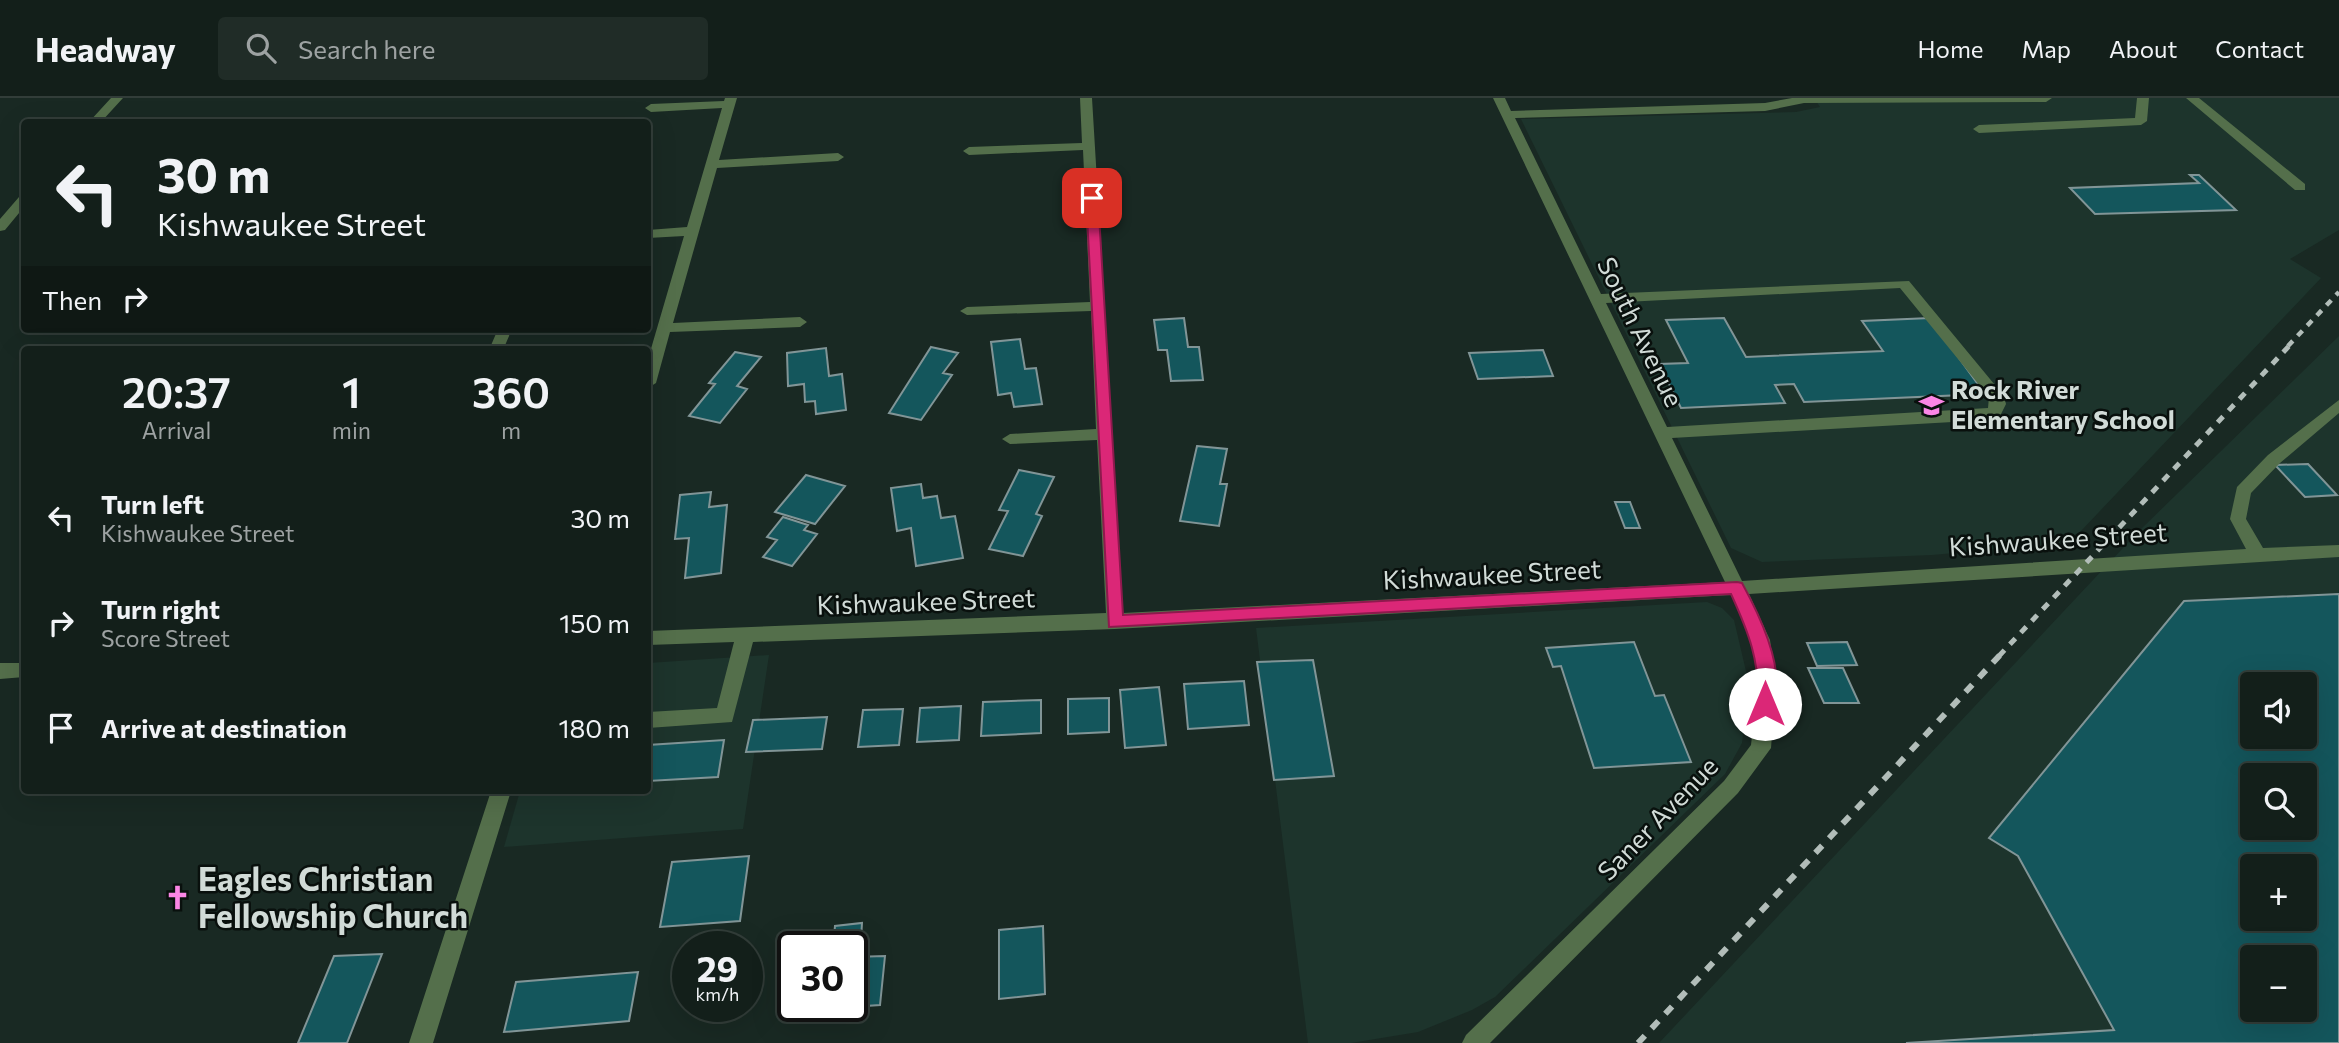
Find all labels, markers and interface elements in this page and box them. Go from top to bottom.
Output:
search box [218,17,708,80]
text: Headway [35,28,176,69]
icon: search [242,29,280,67]
text: Search here [298,33,436,64]
text: Home [1918,34,1984,63]
text: Map [2022,34,2071,63]
text: About [2109,34,2177,63]
text: Contact [2215,34,2304,63]
text: 30 m [157,143,270,203]
icon: left [42,147,133,238]
pin [1062,168,1122,228]
icon: arrive [1073,179,1111,217]
text: Kishwaukee Street [157,203,426,243]
street label: South Avenue [1592,252,1691,411]
icon: right [116,280,154,318]
text: Then [42,284,102,315]
text: 20:37 [122,365,231,417]
text: 1 [342,365,361,417]
text: 360 [472,365,550,417]
place label: Rock River Elementary School [1951,373,2175,434]
school or university icon: Rock River Elementary School [1917,391,1945,419]
text: Arrival [142,416,211,444]
text: min [332,416,371,444]
text: m [501,416,521,444]
text: Turn left [101,488,204,519]
icon: left [42,499,80,537]
text: 30 m [571,502,630,533]
street label: Kishwaukee Street [1948,515,2168,562]
text: Kishwaukee Street [101,519,294,547]
street label: Kishwaukee Street [1382,552,1602,595]
street label: Kishwaukee Street [816,581,1036,620]
text: Turn right [101,593,220,624]
icon: right [42,604,80,642]
text: 150 m [559,607,630,638]
text: Score Street [101,624,230,652]
position arrow [1728,667,1802,741]
map controls [2240,672,2317,1022]
button: sound [2240,672,2317,749]
icon: arrive [42,709,80,747]
text: Arrive at destination [101,712,347,743]
text: 180 m [558,712,630,743]
street label: Saner Avenue [1590,750,1723,886]
button: search [2240,763,2317,840]
button: + [2240,854,2317,931]
place label: Eagles Christian Fellowship Church [198,858,468,935]
church icon: Eagles Christian Fellowship Church [164,884,192,912]
speed limit sign: 30 [777,931,868,1022]
button: − [2240,945,2317,1022]
text: 29 [697,946,738,989]
text: km/h [696,983,739,1005]

